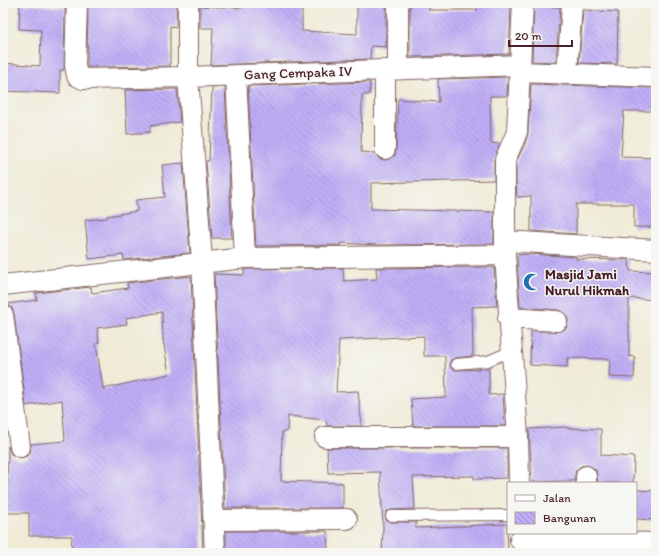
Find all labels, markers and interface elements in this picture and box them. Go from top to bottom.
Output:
scale bar [509,22,572,48]
text: 20 m [515,29,542,43]
street label: Gang Cempaka IV [244,63,353,83]
place label: Masjid Jami Nurul Hikmah [545,266,630,299]
mosque icon: Masjid Jami Nurul Hikmah [522,272,542,292]
legend [507,482,637,534]
text: Jalan [543,491,571,505]
text: Bangunan [543,511,596,525]

